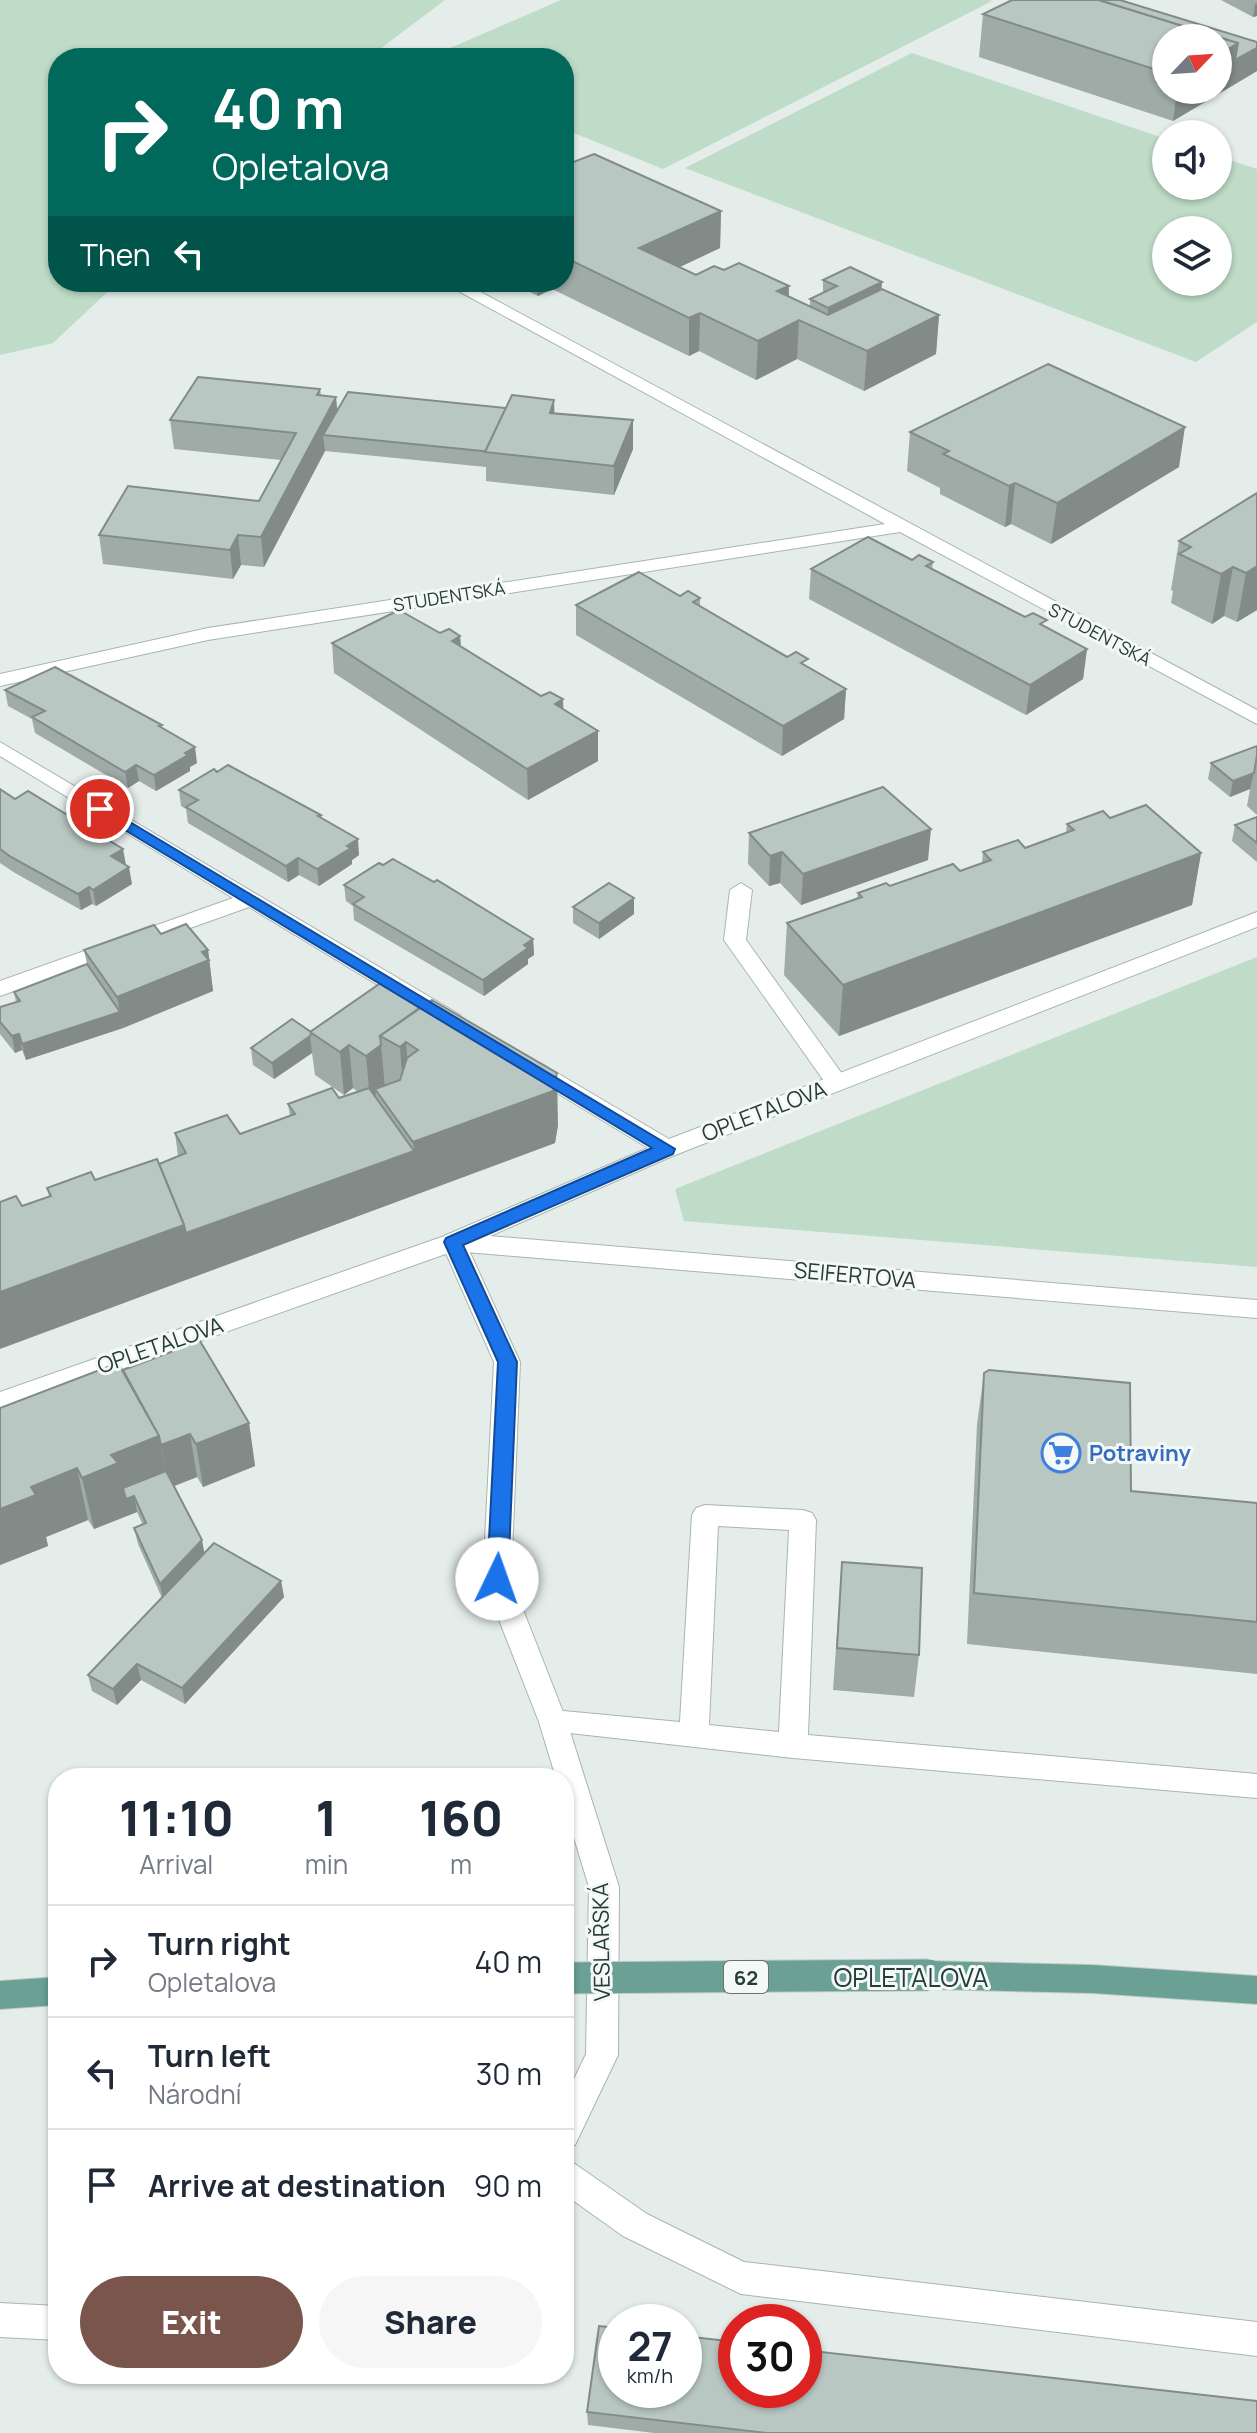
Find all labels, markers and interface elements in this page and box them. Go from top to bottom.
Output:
north arrow [1152,24,1232,104]
map controls [1152,24,1232,296]
text: 40 m [212,69,344,146]
icon: right [80,80,184,184]
button: sound [1152,120,1232,200]
text: Opletalova [212,142,389,191]
button: layers [1152,216,1232,296]
icon: left [167,232,211,276]
text: Then [80,234,151,275]
street label: STUDENTSKÁ [391,575,507,617]
street label: STUDENTSKÁ [1044,597,1156,671]
pin [66,775,134,843]
icon: arrive [78,787,122,831]
street label: OPLETALOVA [697,1073,831,1149]
street label: SEIFERTOVA [793,1255,918,1295]
street label: OPLETALOVA [93,1309,227,1381]
supermarket icon: Potraviny [1040,1432,1082,1474]
place label: Potraviny [1089,1438,1191,1468]
position arrow [455,1537,539,1621]
text: 11:10 [119,1785,234,1850]
text: 1 [316,1785,337,1850]
text: 160 [419,1785,503,1850]
text: Arrival [139,1846,213,1882]
text: min [305,1846,348,1882]
text: m [450,1846,472,1882]
street label: VESLAŘSKÁ [585,1882,617,2001]
text: Turn right [148,1923,291,1964]
icon: right [80,1939,124,1983]
text: 40 m [475,1941,542,1982]
street label: OPLETALOVA [833,1959,989,1995]
road number: 62 [724,1961,768,1993]
text: Opletalova [148,1964,276,2000]
text: Turn left [148,2035,271,2076]
icon: left [80,2051,124,2095]
text: 30 m [476,2053,542,2094]
text: Národní [148,2076,242,2112]
icon: arrive [80,2163,124,2207]
text: Arrive at destination [148,2165,446,2206]
text: 90 m [474,2165,542,2206]
button: Exit [80,2276,303,2368]
button: Share [319,2276,542,2368]
speed limit sign: 30 [718,2304,822,2408]
text: 27 [627,2318,673,2373]
text: km/h [627,2362,673,2389]

